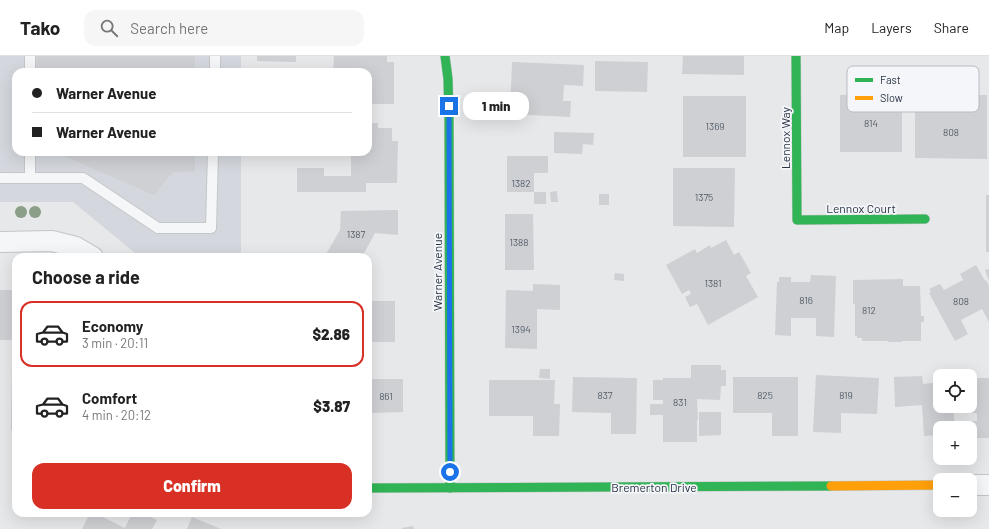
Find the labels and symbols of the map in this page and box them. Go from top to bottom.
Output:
legend [847,66,979,112]
text: Fast [880,73,901,86]
text: Slow [880,91,903,104]
callout: 1 min [463,92,529,120]
route end [440,97,458,115]
street label: Lennox Way [778,106,792,169]
house number: 814 [864,117,878,129]
house number: 1369 [705,120,725,132]
house number: 808 [943,126,959,138]
house number: 1382 [511,177,531,189]
house number: 1375 [695,191,713,203]
street label: Lennox Court [826,201,896,215]
house number: 1387 [347,228,366,240]
street label: Warner Avenue [430,233,444,311]
house number: 1388 [509,236,529,248]
house number: 1381 [704,277,722,289]
house number: 816 [799,294,813,306]
house number: 808 [953,295,969,307]
house number: 812 [862,304,876,316]
house number: 1394 [511,323,531,335]
house number: 837 [597,389,613,401]
house number: 825 [757,389,773,401]
house number: 819 [839,389,853,401]
house number: 861 [379,390,393,402]
house number: 831 [673,396,687,408]
route start [441,463,459,481]
street label: Bremerton Drive [611,480,697,494]

